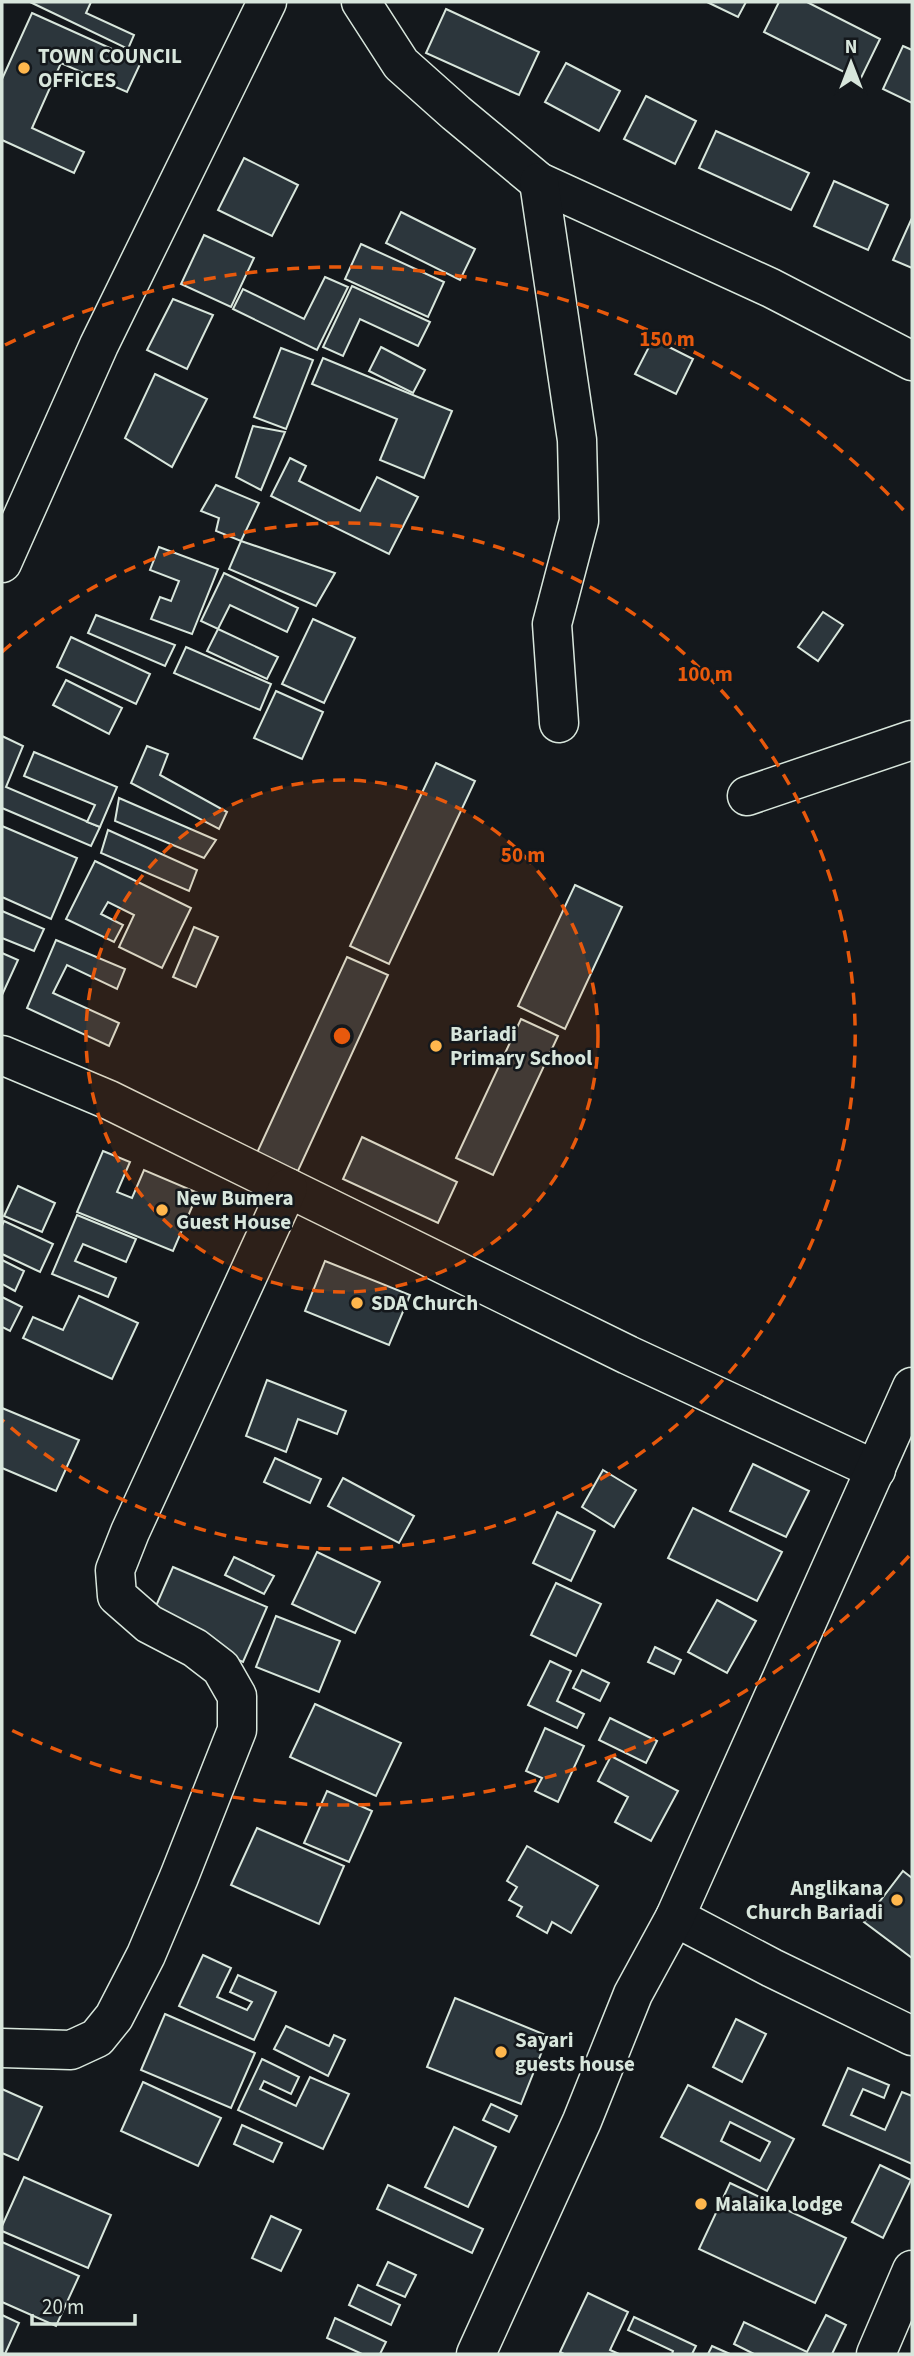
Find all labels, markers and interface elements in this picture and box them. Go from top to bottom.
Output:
north arrow [816,28,886,98]
text: N [845,34,857,61]
place label: TOWN COUNCIL OFFICES [38,41,182,95]
marker: TOWN COUNCIL OFFICES [16,60,32,76]
text: 150 m [639,324,695,354]
text: 100 m [677,659,733,689]
text: 50 m [501,840,545,870]
place label: Bariadi Primary School [450,1019,592,1073]
centre of rings [330,1024,354,1048]
marker: Bariadi Primary School [428,1038,444,1054]
place label: New Bumera Guest House [176,1183,294,1237]
marker: New Bumera Guest House [154,1202,170,1218]
place label: SDA Church [371,1288,478,1318]
marker: SDA Church [349,1295,365,1311]
place label: Anglikana Church Bariadi [746,1873,883,1927]
marker: Anglikana Church Bariadi [889,1892,905,1908]
place label: Sayari guests house [515,2025,635,2079]
marker: Sayari guests house [493,2044,509,2060]
place label: Malaika lodge [715,2189,843,2219]
marker: Malaika lodge [693,2196,709,2212]
scale bar [32,2282,135,2326]
text: 20 m [42,2292,84,2322]

